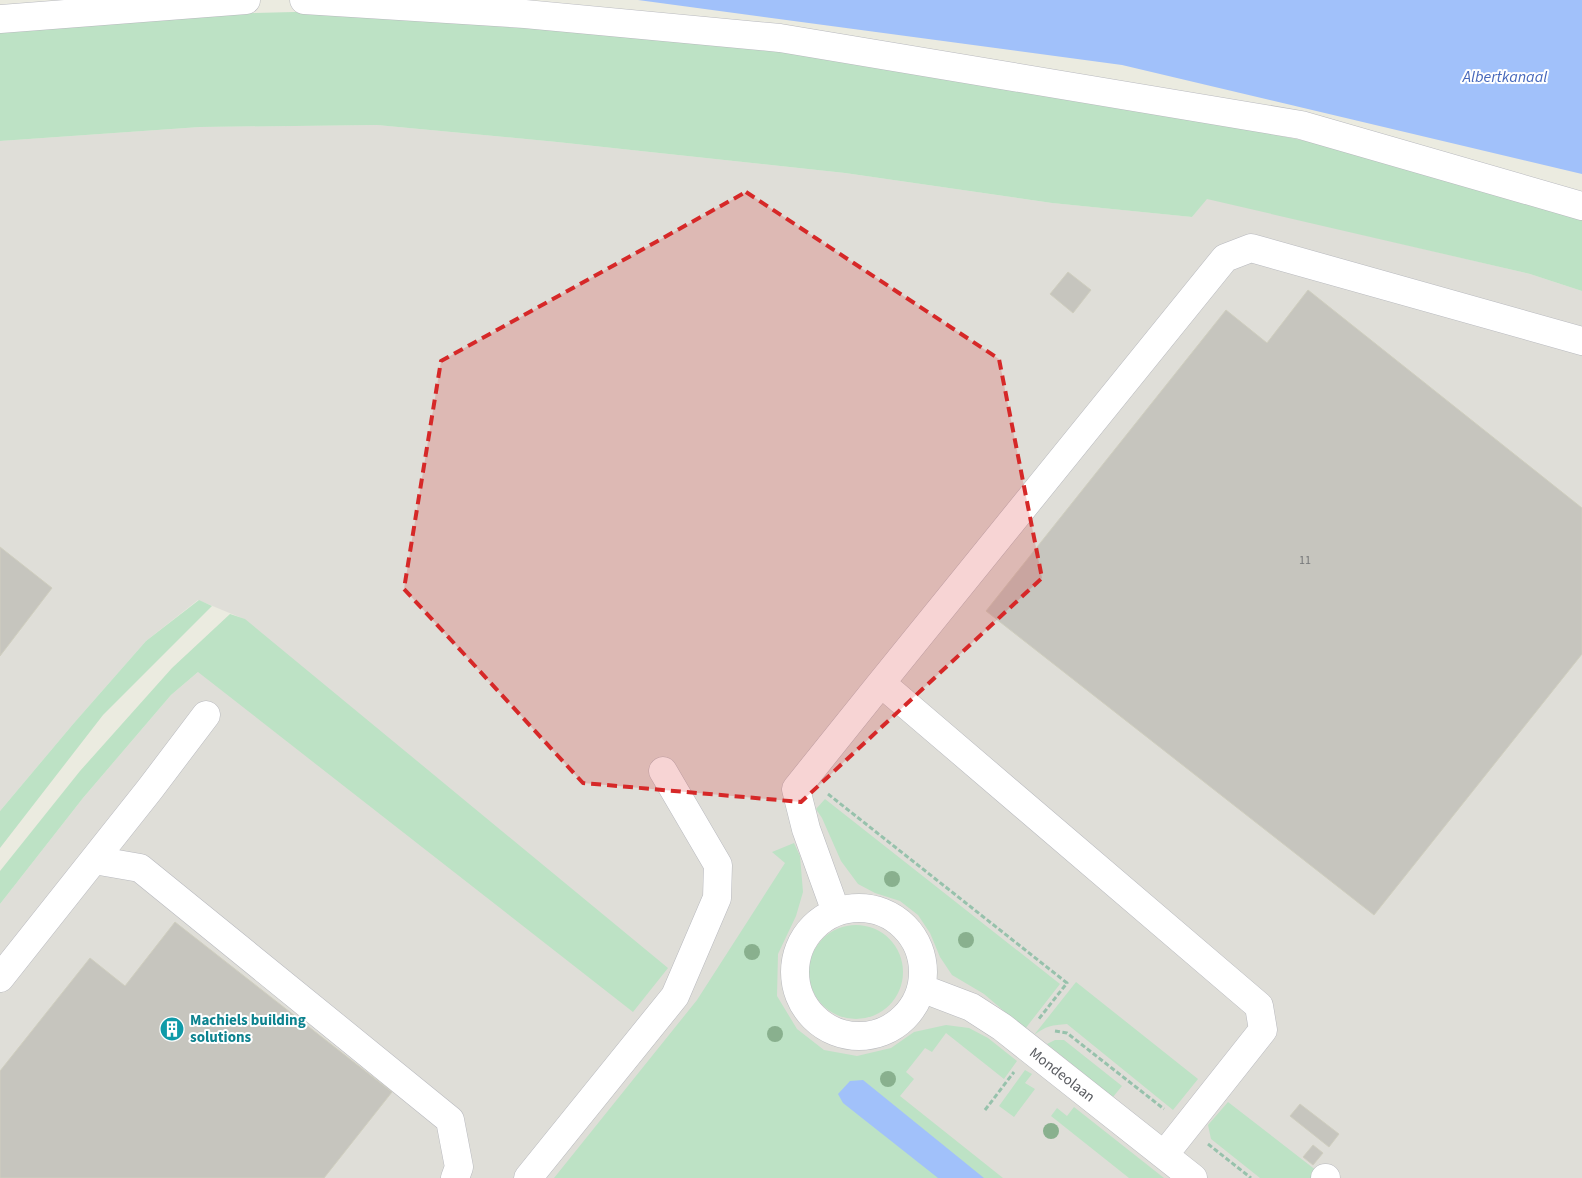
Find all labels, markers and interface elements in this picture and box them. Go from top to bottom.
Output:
water label: Albertkanaal [1462,66,1547,88]
house number: 11 [1299,552,1311,569]
place label: Machiels building solutions [190,1010,306,1048]
building icon: Machiels building solutions [159,1016,185,1042]
street label: Mondeolaan [1025,1043,1099,1107]

